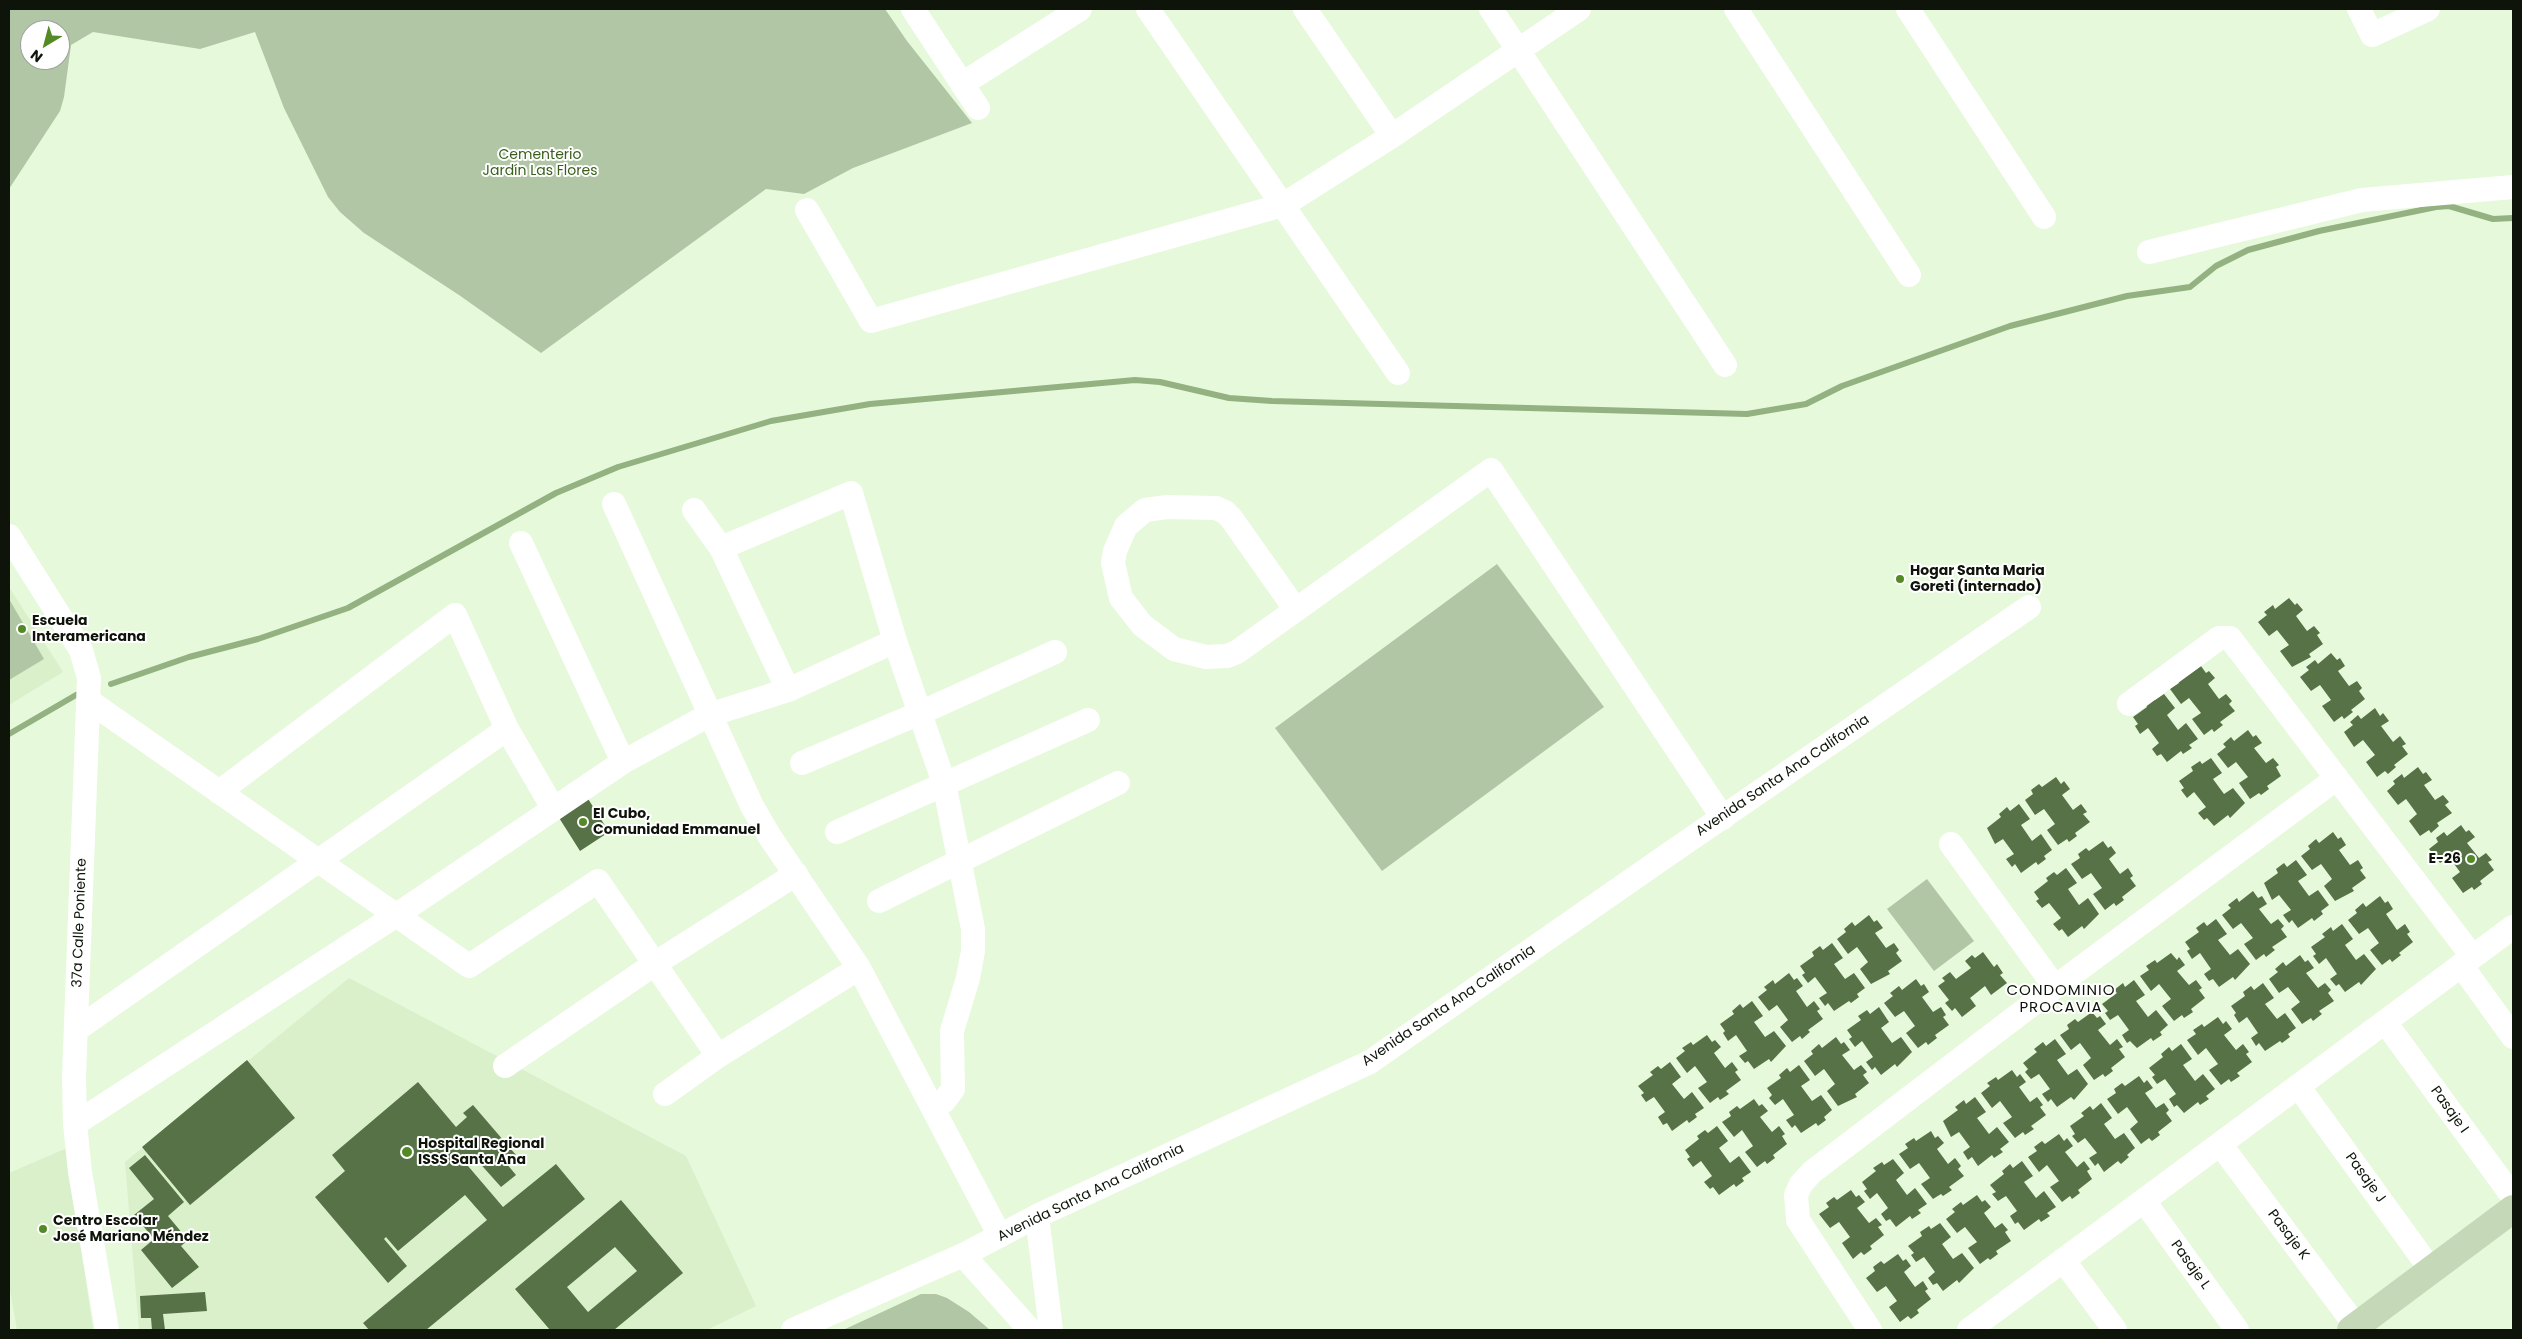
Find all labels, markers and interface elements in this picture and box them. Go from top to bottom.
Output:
north arrow [20,20,70,70]
text: N [26,45,47,67]
park label: Cementerio Jardín Las Flores [483,147,597,180]
place label: Hogar Santa Maria Goreti (internado) [1910,563,2045,596]
marker: Hogar Santa Maria Goreti (internado) [1894,573,1906,585]
place label: Escuela Interamericana [32,613,146,646]
marker: Escuela Interamericana [16,623,28,635]
street label: Avenida Santa Ana California [1693,712,1873,840]
place label: El Cubo, Comunidad Emmanuel [593,806,760,839]
marker: El Cubo, Comunidad Emmanuel [577,816,589,828]
place label: E-26 [2428,851,2461,867]
marker: E-26 [2465,853,2477,865]
street label: 37a Calle Poniente [69,858,91,988]
street label: Avenida Santa Ana California [1359,942,1539,1070]
district label: CONDOMINIO PROCAVIA [2005,982,2117,1017]
street label: Pasaje I [2426,1083,2472,1137]
place label: Hospital Regional ISSS Santa Ana [418,1136,544,1168]
street label: Avenida Santa Ana California [995,1140,1187,1246]
marker: Hospital Regional ISSS Santa Ana [400,1145,414,1159]
street label: Pasaje J [2341,1150,2389,1206]
street label: Pasaje K [2264,1207,2312,1263]
place label: Centro Escolar José Mariano Méndez [53,1213,209,1246]
marker: Centro Escolar José Mariano Méndez [37,1223,49,1235]
street label: Pasaje L [2167,1237,2213,1293]

